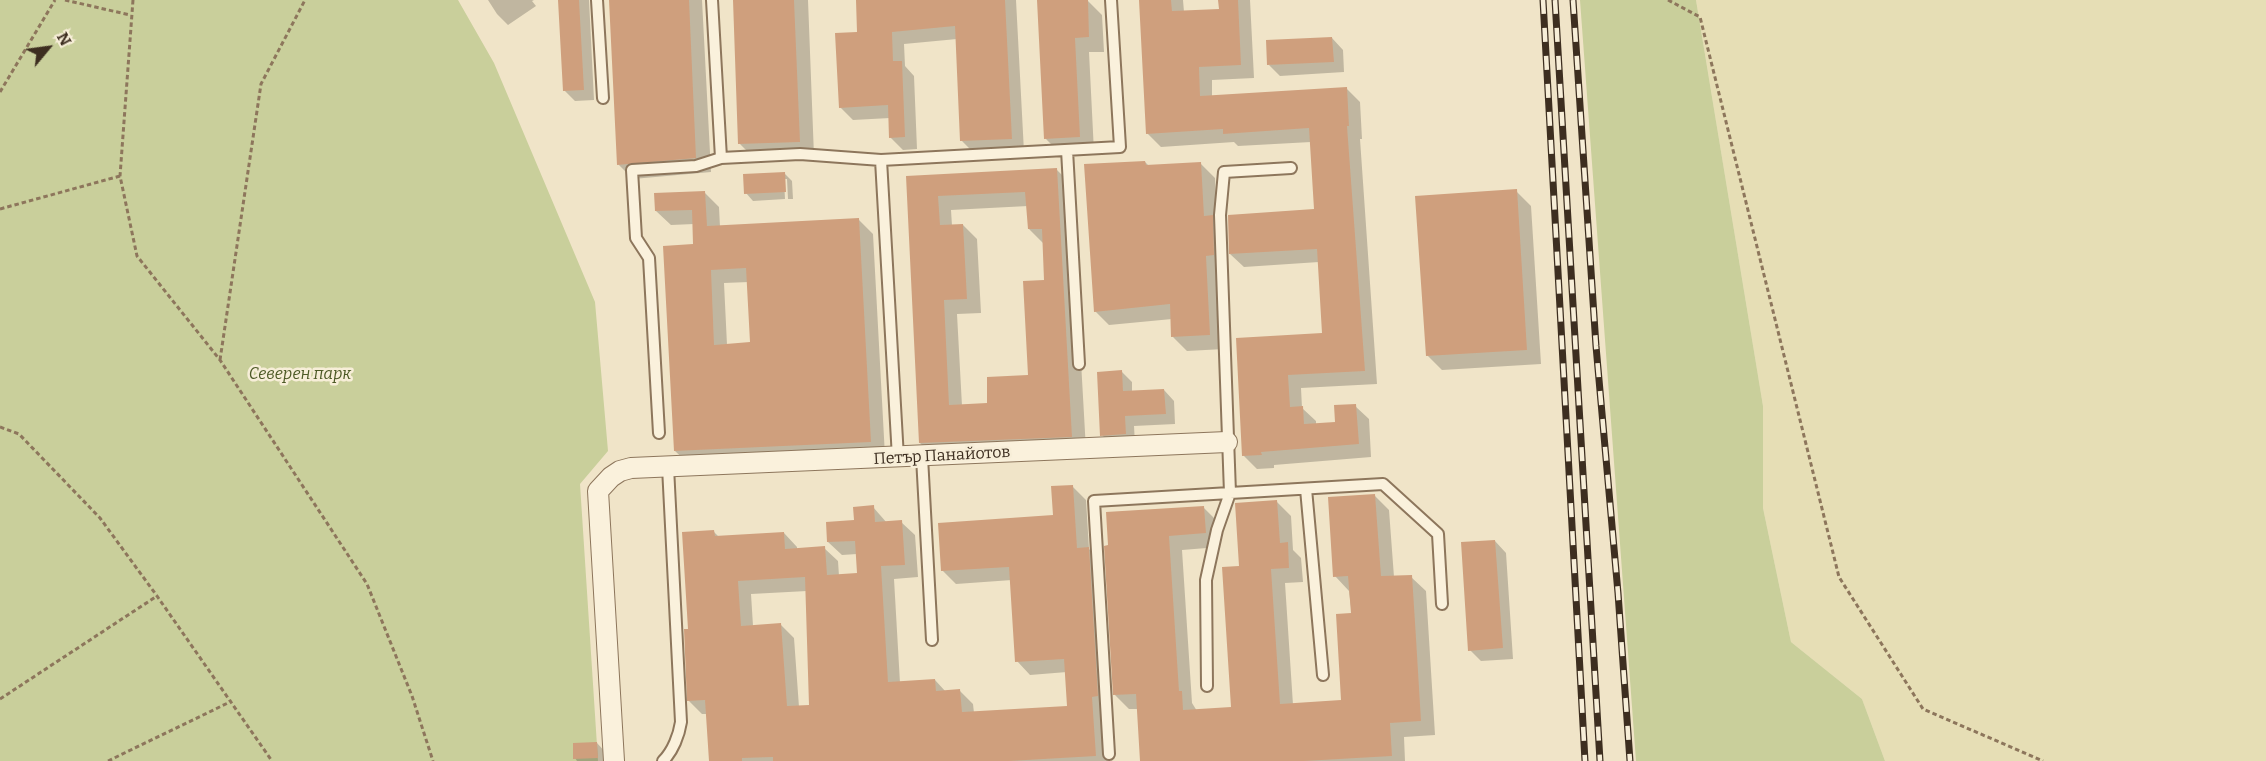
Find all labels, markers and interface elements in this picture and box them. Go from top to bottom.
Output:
north arrow [18,18,78,78]
text: N [53,29,75,49]
park label: Северен парк [249,365,351,385]
street label: Петър Панайотов [873,443,1011,469]

